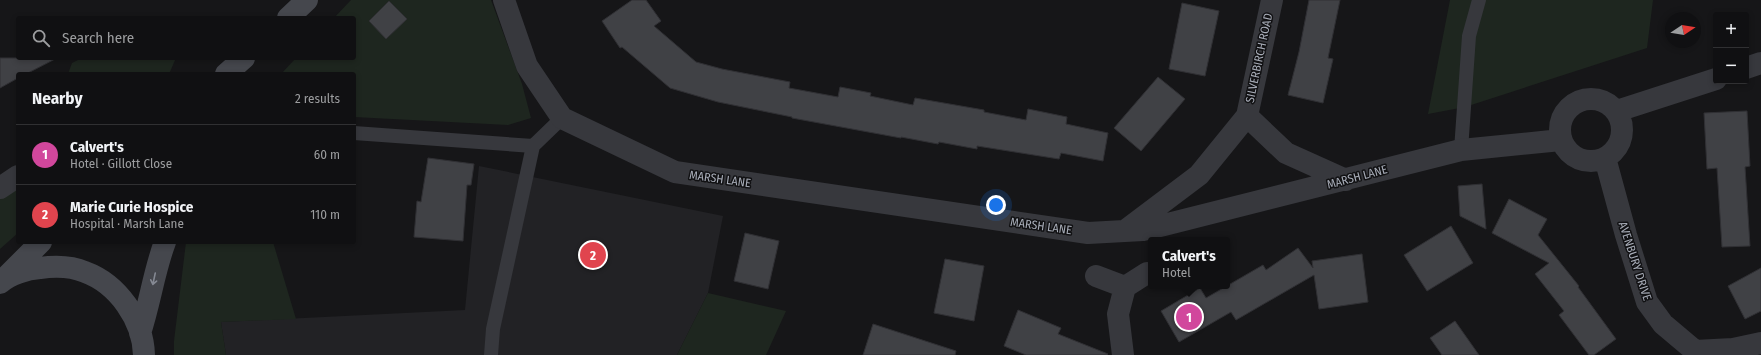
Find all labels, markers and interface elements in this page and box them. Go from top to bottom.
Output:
street label: SILVERBIRCH ROAD [1243,12,1275,104]
north arrow [1665,12,1701,48]
map controls [1713,12,1749,84]
button: + [1713,12,1749,48]
search box [16,16,356,60]
icon: search [30,27,52,49]
text: Search here [62,29,134,47]
button: − [1713,48,1749,84]
text: Nearby [32,88,83,109]
text: 2 results [295,91,340,106]
text: Calvert's [70,138,124,156]
text: 1 [42,147,48,162]
text: 60 m [314,147,340,162]
text: Hotel · Gillott Close [70,156,172,171]
street label: MARSH LANE [1325,162,1389,192]
street label: MARSH LANE [688,168,752,190]
your location [986,195,1006,215]
text: Marie Curie Hospice [70,198,193,216]
text: 2 [42,207,48,222]
text: 110 m [310,207,340,222]
street label: MARSH LANE [1009,215,1073,237]
text: Hospital · Marsh Lane [70,216,184,231]
street label: AVENBURY DRIVE [1616,220,1654,303]
popup [1148,237,1230,289]
pin: 2 [580,240,606,270]
text: Calvert's [1162,247,1216,265]
text: Hotel [1162,265,1191,280]
one-way arrow [150,272,158,285]
pin: 1 [1176,302,1202,332]

